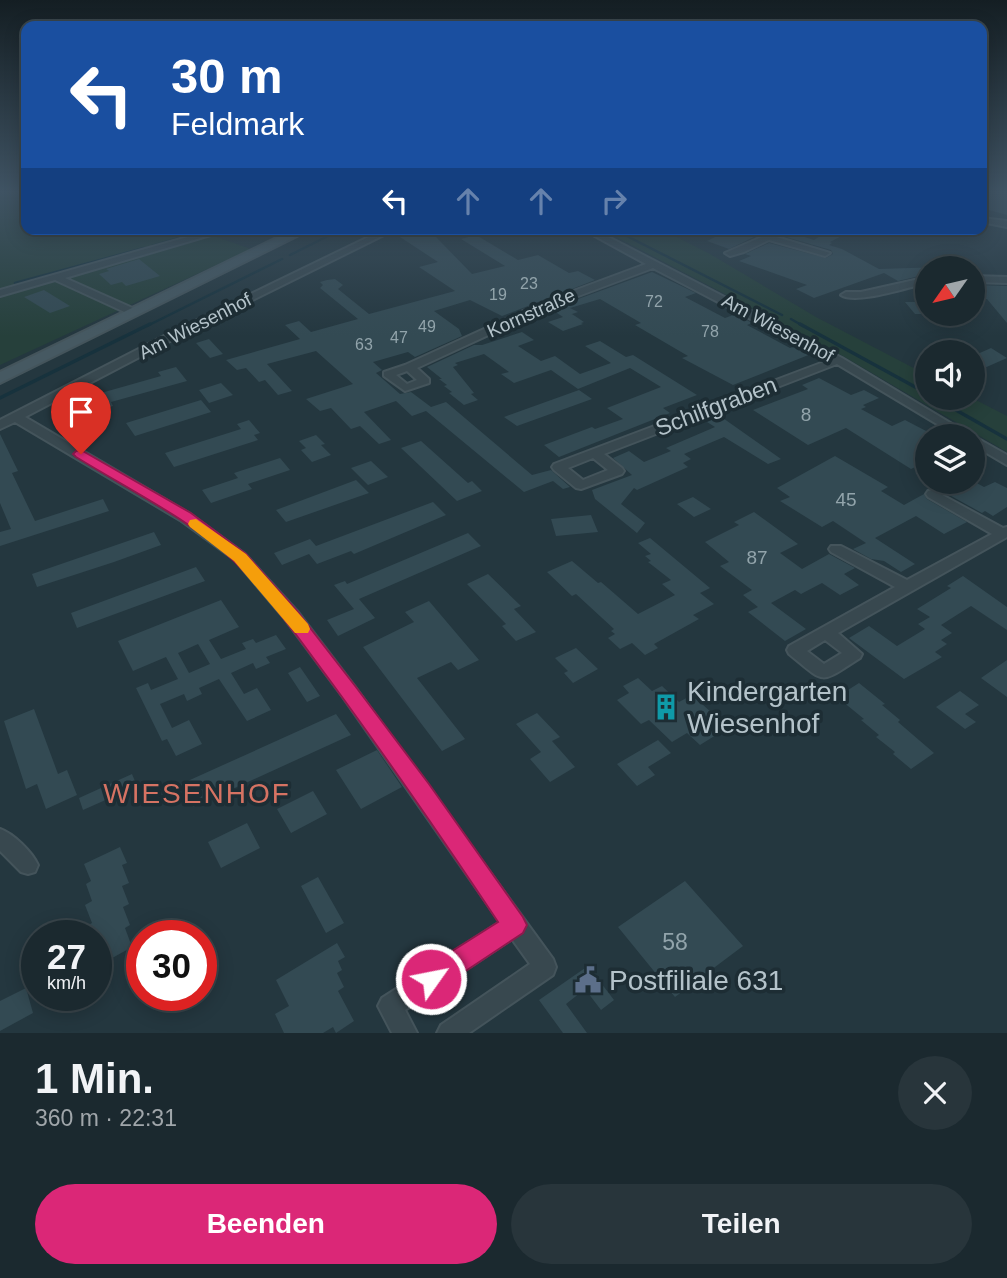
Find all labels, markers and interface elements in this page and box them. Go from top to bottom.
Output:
icon: left [56,49,147,140]
text: 30 m [171,49,283,103]
text: Feldmark [171,106,304,142]
icon: left [376,182,414,220]
icon: ahead [449,182,487,220]
icon: ahead [522,182,560,220]
icon: right [595,182,633,220]
north arrow [915,256,985,326]
map controls [915,256,985,494]
house number: 23 [520,275,538,292]
street label: Kornstraße [484,284,578,342]
house number: 19 [489,286,507,303]
street label: Am Wiesenhof [135,288,255,363]
street label: Am Wiesenhof [719,290,838,367]
house number: 72 [645,293,663,310]
house number: 49 [418,318,436,335]
house number: 78 [701,323,719,340]
house number: 47 [390,329,408,346]
house number: 63 [355,336,373,353]
button: sound [915,340,985,410]
street label: Schilfgraben [652,371,780,441]
pin [51,382,111,454]
icon: arrive [62,393,100,431]
house number: 8 [801,404,811,425]
button: layers [915,424,985,494]
house number: 45 [835,489,857,510]
house number: 87 [746,547,768,568]
place label: Kindergarten Wiesenhof [687,676,847,739]
building icon: Kindergarten Wiesenhof [651,692,681,722]
district label: WIESENHOF [103,778,291,809]
speed limit sign: 30 [126,920,217,1011]
house number: 58 [662,929,688,955]
text: 27 [47,937,86,976]
position arrow [394,942,468,1016]
public building icon: Postfiliale 631 [573,965,603,995]
place label: Postfiliale 631 [609,965,783,996]
text: km/h [47,973,86,993]
text: 1 Min. [35,1055,154,1102]
button: close [898,1056,972,1130]
text: 360 m · 22:31 [35,1105,177,1131]
button: Beenden [35,1184,497,1264]
button: Teilen [511,1184,972,1264]

